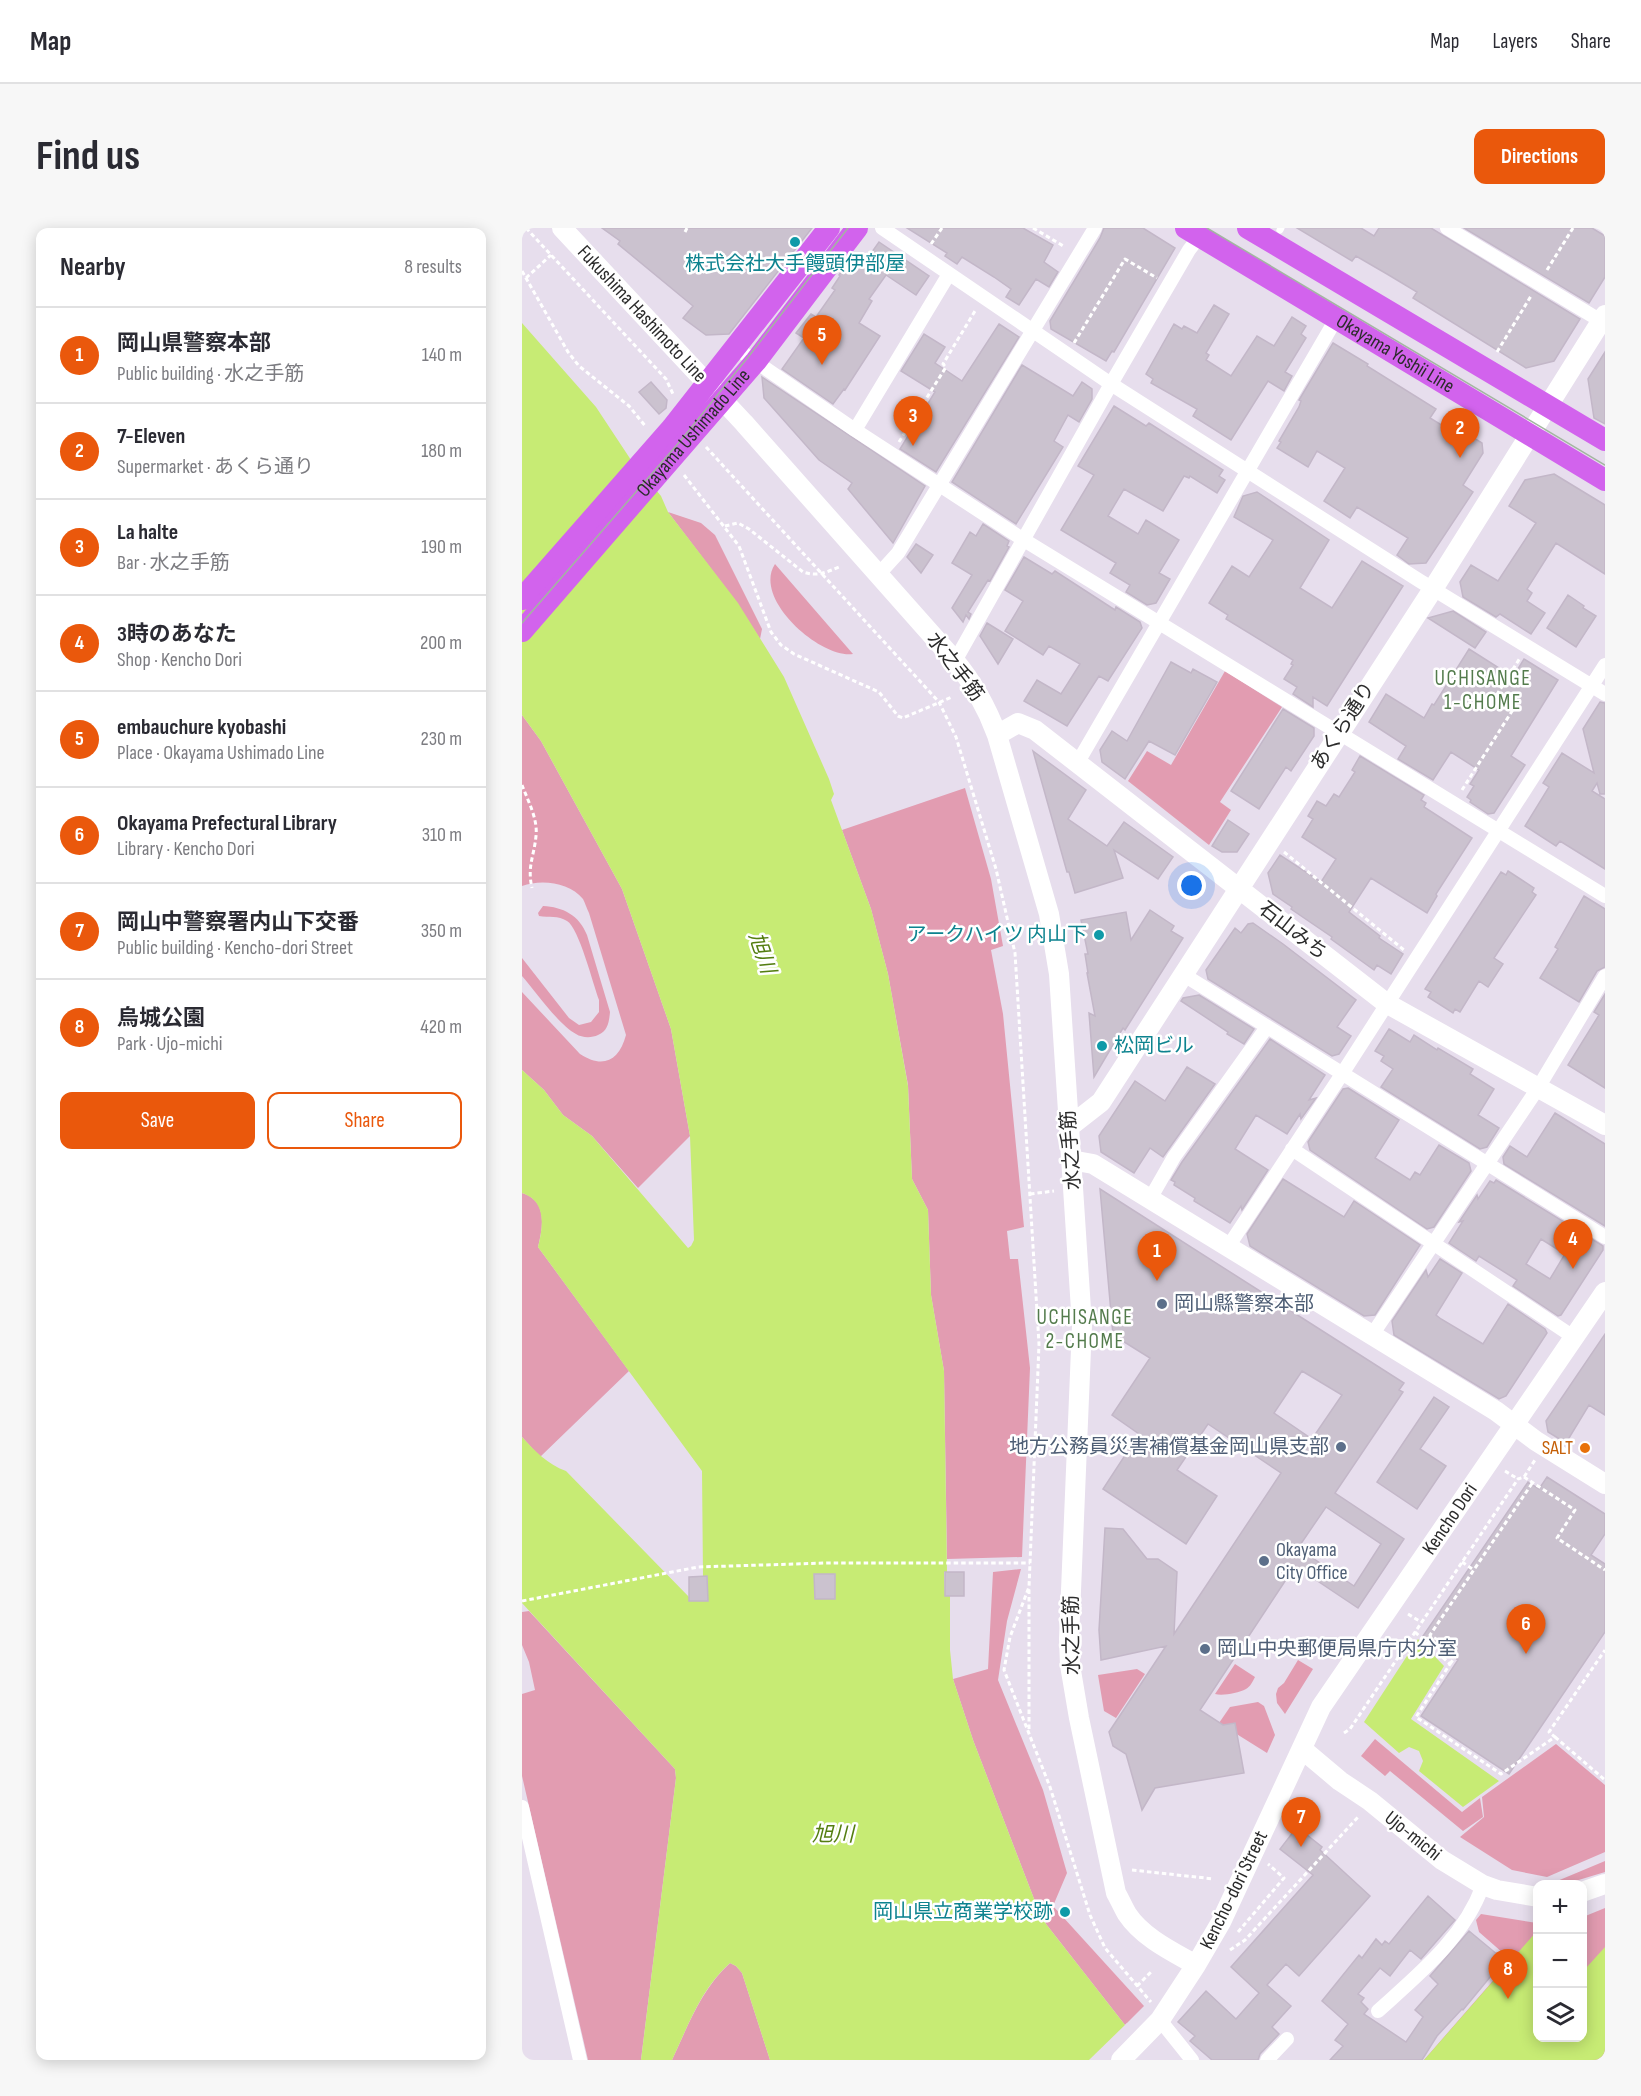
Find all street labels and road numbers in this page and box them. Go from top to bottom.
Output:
street label: Fukushima Hashimoto Line [572,240,712,388]
street label: Okayama Yoshii Line [1332,309,1459,399]
street label: Okayama Ushimado Line [632,364,756,502]
street label: 水之手筋 [921,628,989,706]
street label: あくら通り [1306,678,1380,774]
street label: 石山みち [1254,897,1332,965]
street label: 水之手筋 [1056,1109,1086,1191]
street label: Kencho Dori [1417,1479,1483,1559]
street label: 水之手筋 [1059,1595,1085,1675]
street label: Ujo-michi [1380,1806,1446,1866]
street label: Kencho-dori Street [1195,1827,1273,1953]

